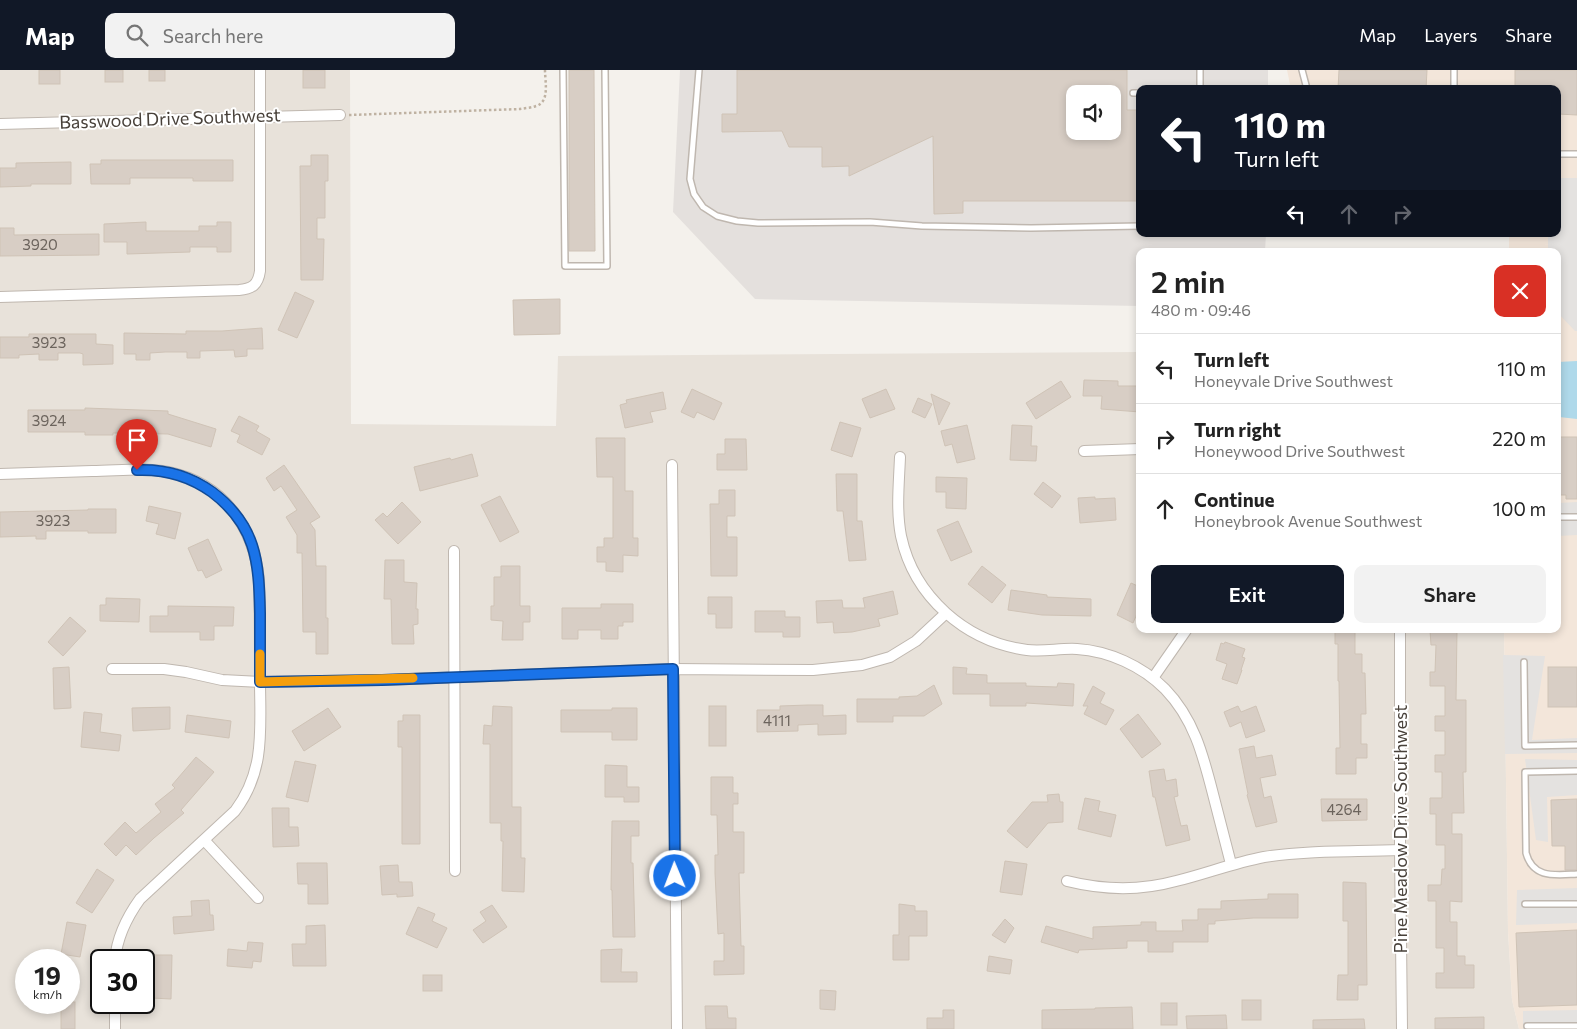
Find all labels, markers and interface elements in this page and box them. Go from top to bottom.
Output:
search box [105,13,455,58]
text: Map [25,21,75,50]
icon: search [123,21,151,49]
text: Search here [163,24,263,47]
text: Map [1359,24,1396,46]
text: Layers [1424,24,1477,46]
text: Share [1505,24,1552,46]
map controls [1066,85,1121,140]
button: sound [1066,85,1121,140]
text: 110 m [1234,102,1326,145]
street label: Basswood Drive Southwest [59,103,281,133]
icon: left [1151,105,1216,170]
text: Turn left [1234,145,1319,172]
icon: left [1282,200,1310,228]
icon: ahead [1335,200,1363,228]
icon: right [1388,200,1416,228]
house number: 3920 [22,235,58,253]
text: 2 min [1151,262,1225,299]
button: close [1494,265,1546,317]
text: 480 m · 09:46 [1151,300,1251,319]
house number: 3923 [32,333,66,351]
text: Turn left [1194,348,1269,371]
icon: left [1151,355,1179,383]
text: 110 m [1497,357,1546,380]
text: Honeyvale Drive Southwest [1194,371,1393,390]
house number: 3924 [32,411,66,429]
text: Turn right [1194,418,1281,441]
pin [116,419,158,470]
icon: right [1151,425,1179,453]
icon: arrive [123,426,151,454]
text: 220 m [1492,427,1546,450]
text: Honeywood Drive Southwest [1194,441,1405,460]
text: Continue [1194,488,1274,511]
icon: ahead [1151,495,1179,523]
text: 100 m [1493,497,1546,520]
house number: 3923 [36,511,70,529]
text: Honeybrook Avenue Southwest [1194,511,1422,530]
button: Exit [1151,565,1344,623]
button: Share [1354,565,1546,623]
street label: Pine Meadow Drive Southwest [1389,705,1411,953]
house number: 4111 [763,711,791,729]
house number: 4264 [1326,800,1362,818]
position arrow [648,849,700,901]
speed limit sign: 30 [90,949,155,1014]
text: 19 [34,960,61,990]
text: km/h [33,987,62,1001]

